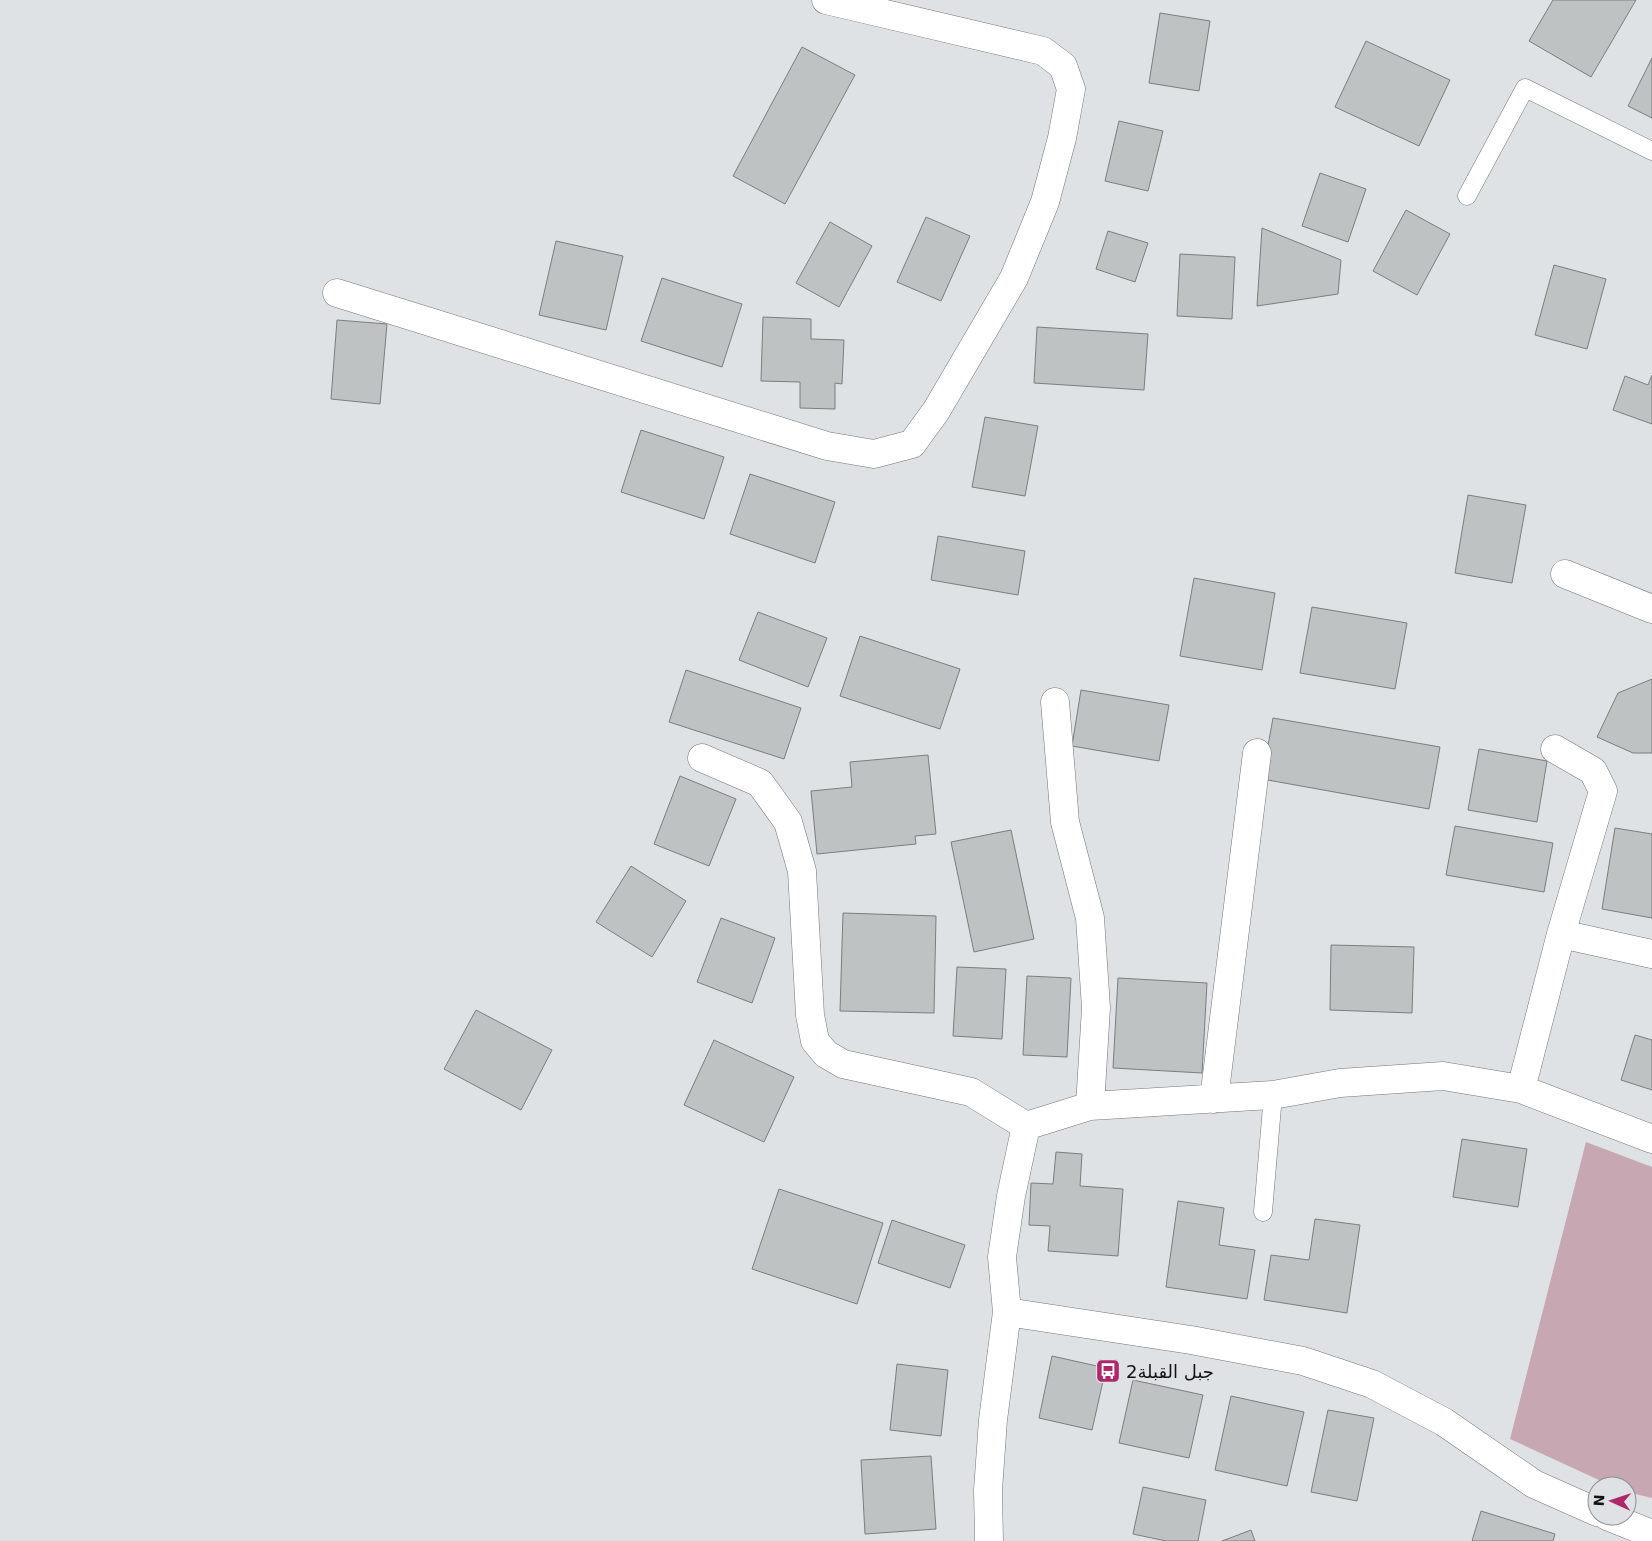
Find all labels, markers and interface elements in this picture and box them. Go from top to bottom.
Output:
bus stop icon: جبل القبلة2 [1095,1358,1121,1384]
place label: جبل القبلة2 [1126,1361,1214,1382]
north arrow [1587,1476,1637,1526]
text: N [1591,1494,1607,1507]

